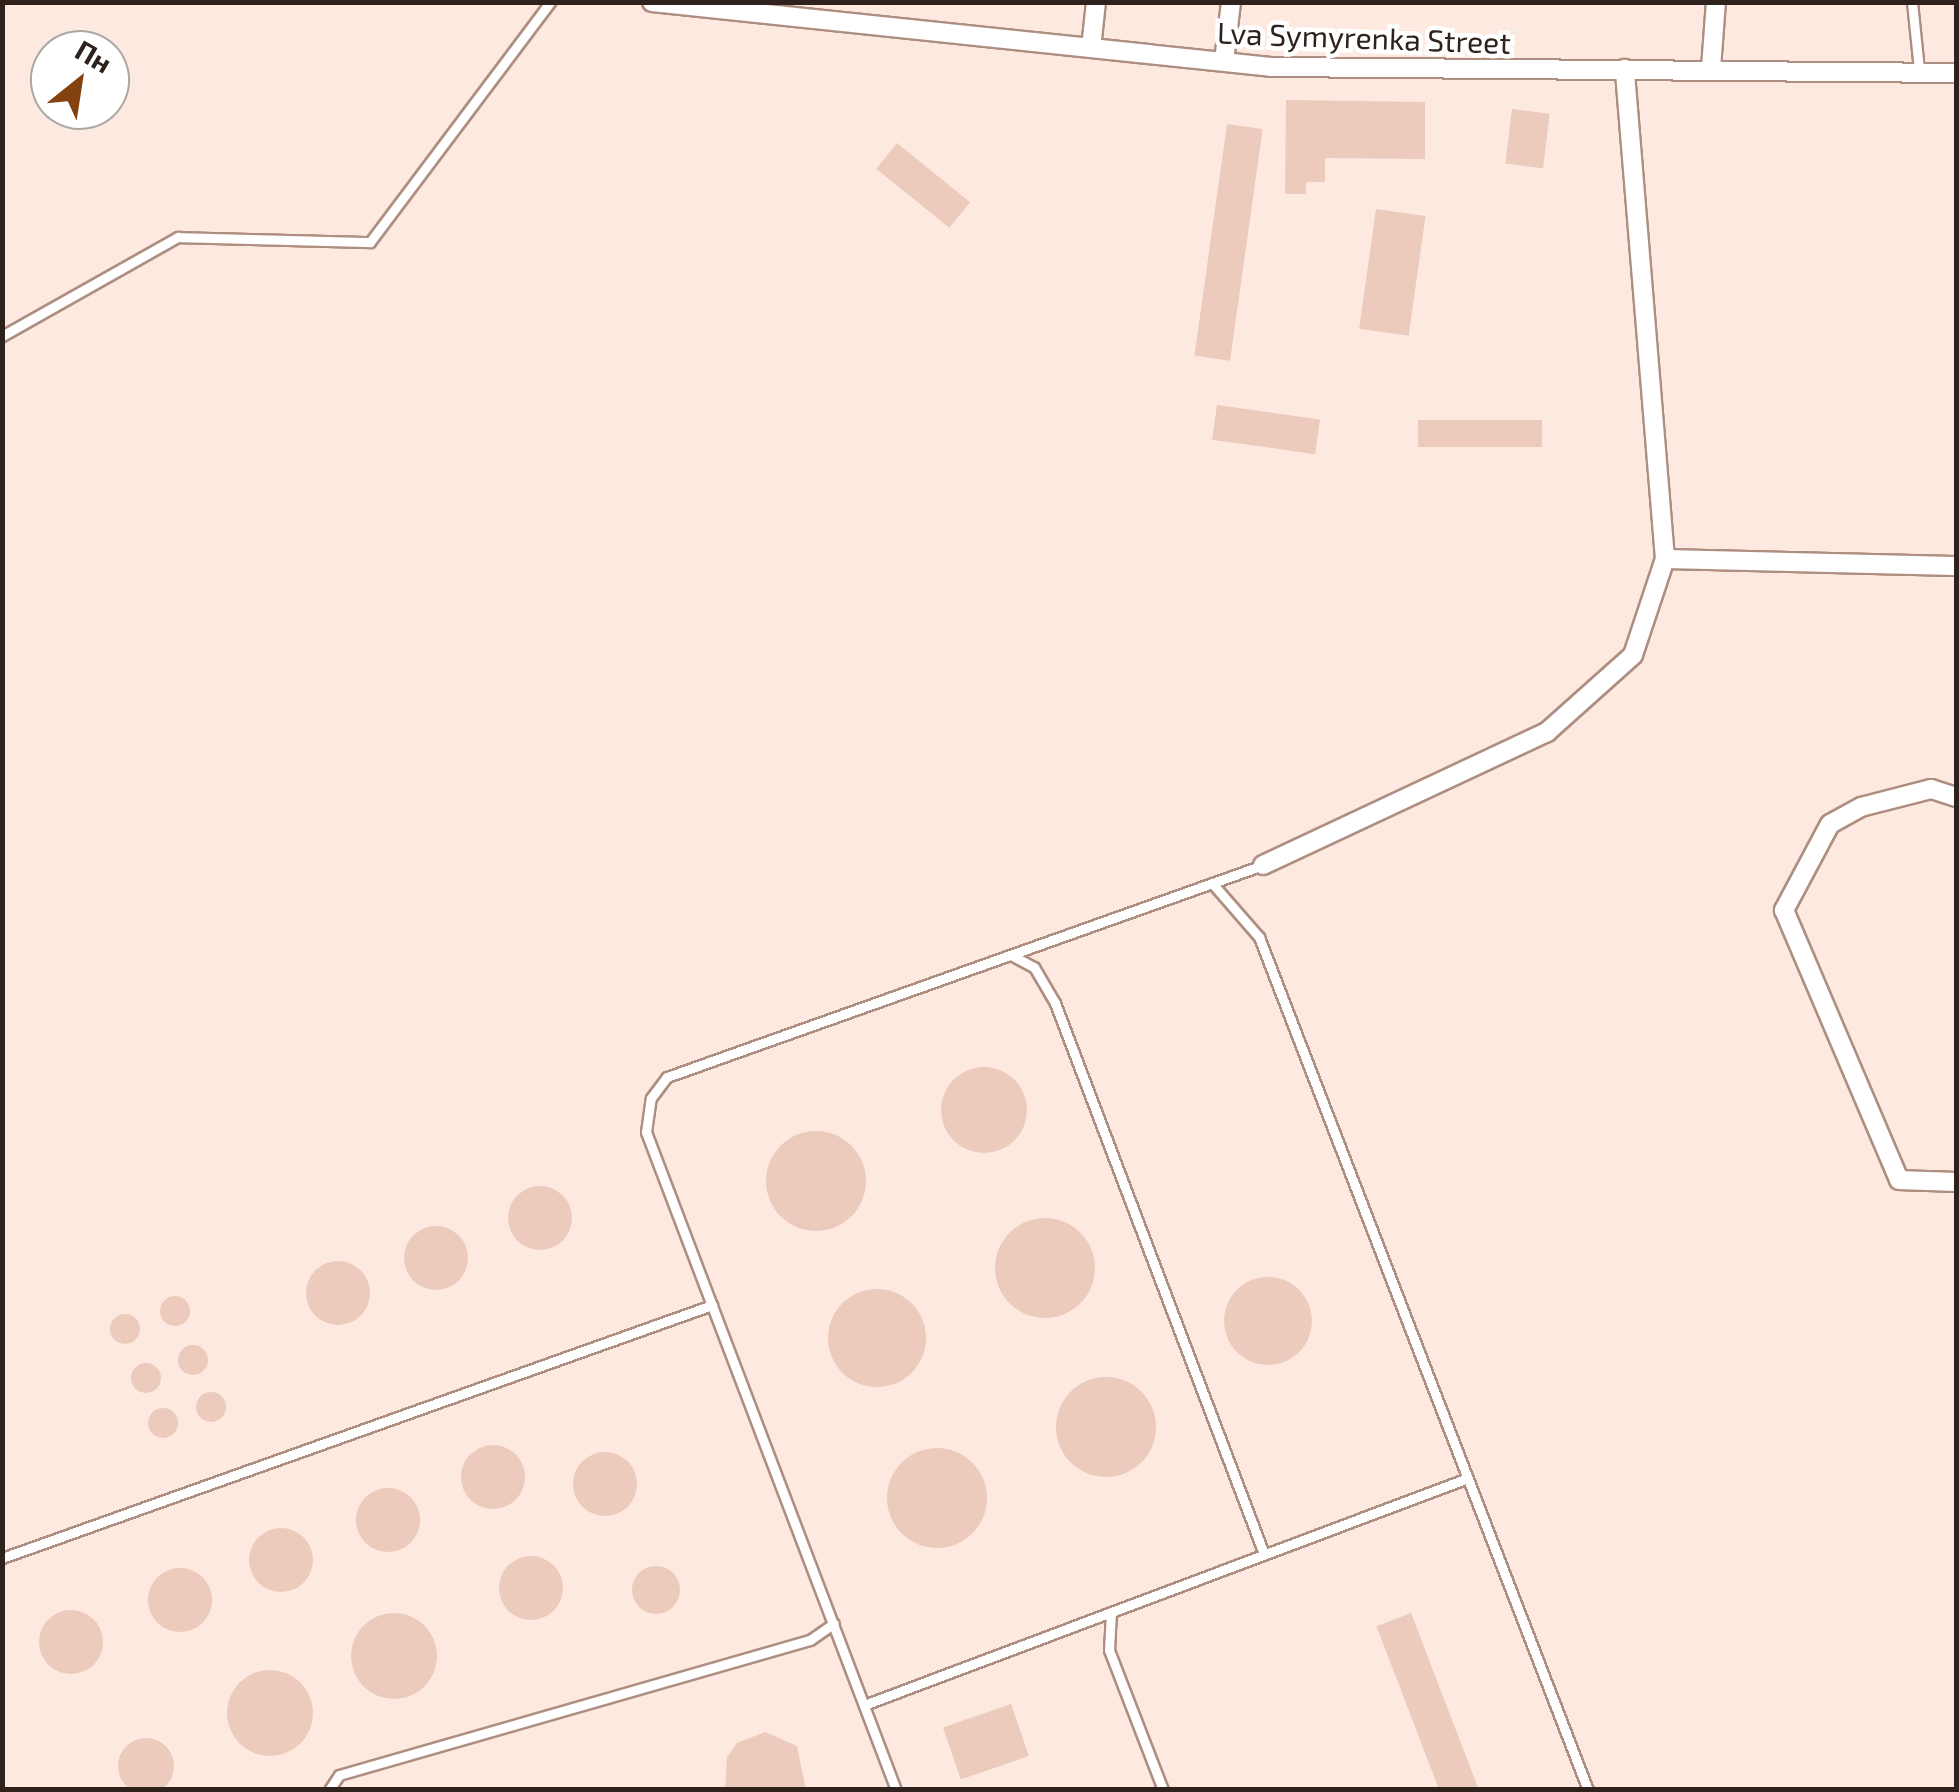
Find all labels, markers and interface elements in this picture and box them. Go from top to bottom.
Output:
street label: Lva Symyrenka Street [1217,14,1511,60]
north arrow [30,30,130,130]
text: Пн [70,32,118,80]

